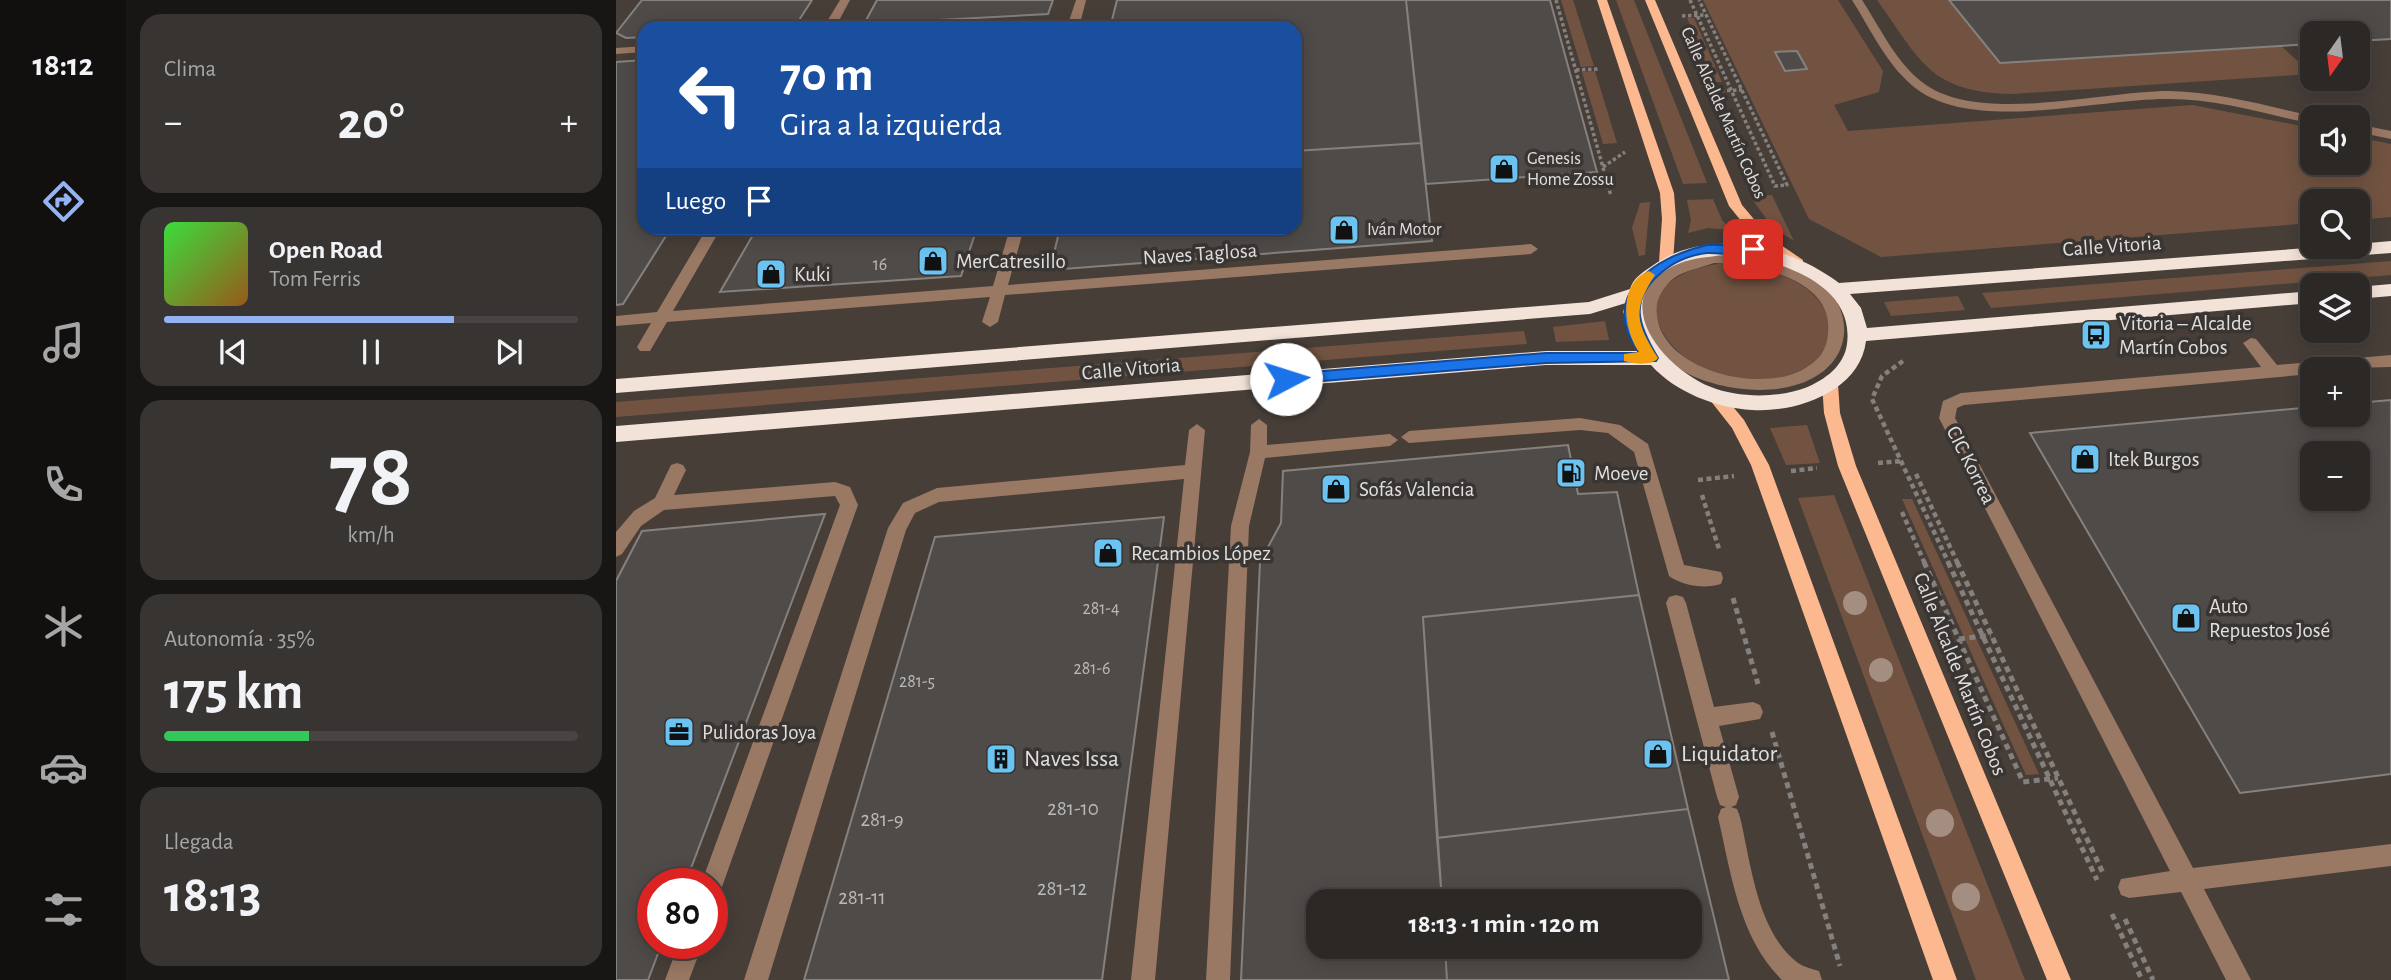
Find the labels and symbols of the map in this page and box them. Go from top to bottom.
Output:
north arrow [2300,21,2370,91]
street label: Calle Alcalde Martín Cobos [1677,25,1769,201]
place label: Genesis Home Zossu [1527,150,1614,189]
shop icon: Genesis Home Zossu [1487,152,1521,186]
shop icon: Iván Motor [1327,213,1361,247]
pin [1723,219,1783,279]
place label: Iván Motor [1367,221,1442,239]
street label: Calle Vitoria [2062,232,2162,260]
street label: Naves Taglosa [1142,240,1258,268]
shop icon: MerCatresillo [916,244,950,278]
place label: MerCatresillo [956,251,1066,272]
house number: 16 [873,256,887,274]
shop icon: Kuki [754,257,788,291]
place label: Kuki [794,264,831,285]
place label: Vitoria – Alcalde Martín Cobos [2119,313,2252,358]
bus stop icon: Vitoria – Alcalde Martín Cobos [2079,318,2113,352]
position arrow [1249,342,1323,416]
street label: Calle Vitoria [1081,354,1182,384]
street label: CIC Korrea [1942,423,2000,508]
shop icon: Itek Burgos [2068,442,2102,476]
place label: Itek Burgos [2108,449,2199,470]
fuel station icon: Moeve [1554,456,1588,490]
place label: Moeve [1594,463,1648,484]
shop icon: Sofás Valencia [1319,472,1353,506]
place label: Sofás Valencia [1359,479,1475,500]
shop icon: Recambios López [1091,536,1125,570]
place label: Recambios López [1131,543,1271,564]
street label: Calle Alcalde Martín Cobos [1910,570,2010,778]
place label: Auto Repuestos José [2209,596,2330,641]
house number: 281-4 [1082,600,1120,618]
shop icon: Auto Repuestos José [2169,601,2203,635]
house number: 281-6 [1074,660,1110,678]
house number: 281-5 [899,673,935,691]
office icon: Pulidoras Joya [662,715,696,749]
place label: Pulidoras Joya [702,722,817,743]
shop icon: Liquidator [1641,737,1675,771]
building icon: Naves Issa [984,742,1018,776]
place label: Liquidator [1681,742,1777,766]
place label: Naves Issa [1024,747,1119,771]
house number: 281-10 [1047,798,1099,819]
house number: 281-9 [860,809,904,830]
speed limit sign: 80 [637,868,728,959]
house number: 281-12 [1037,878,1087,899]
house number: 281-11 [838,887,886,908]

